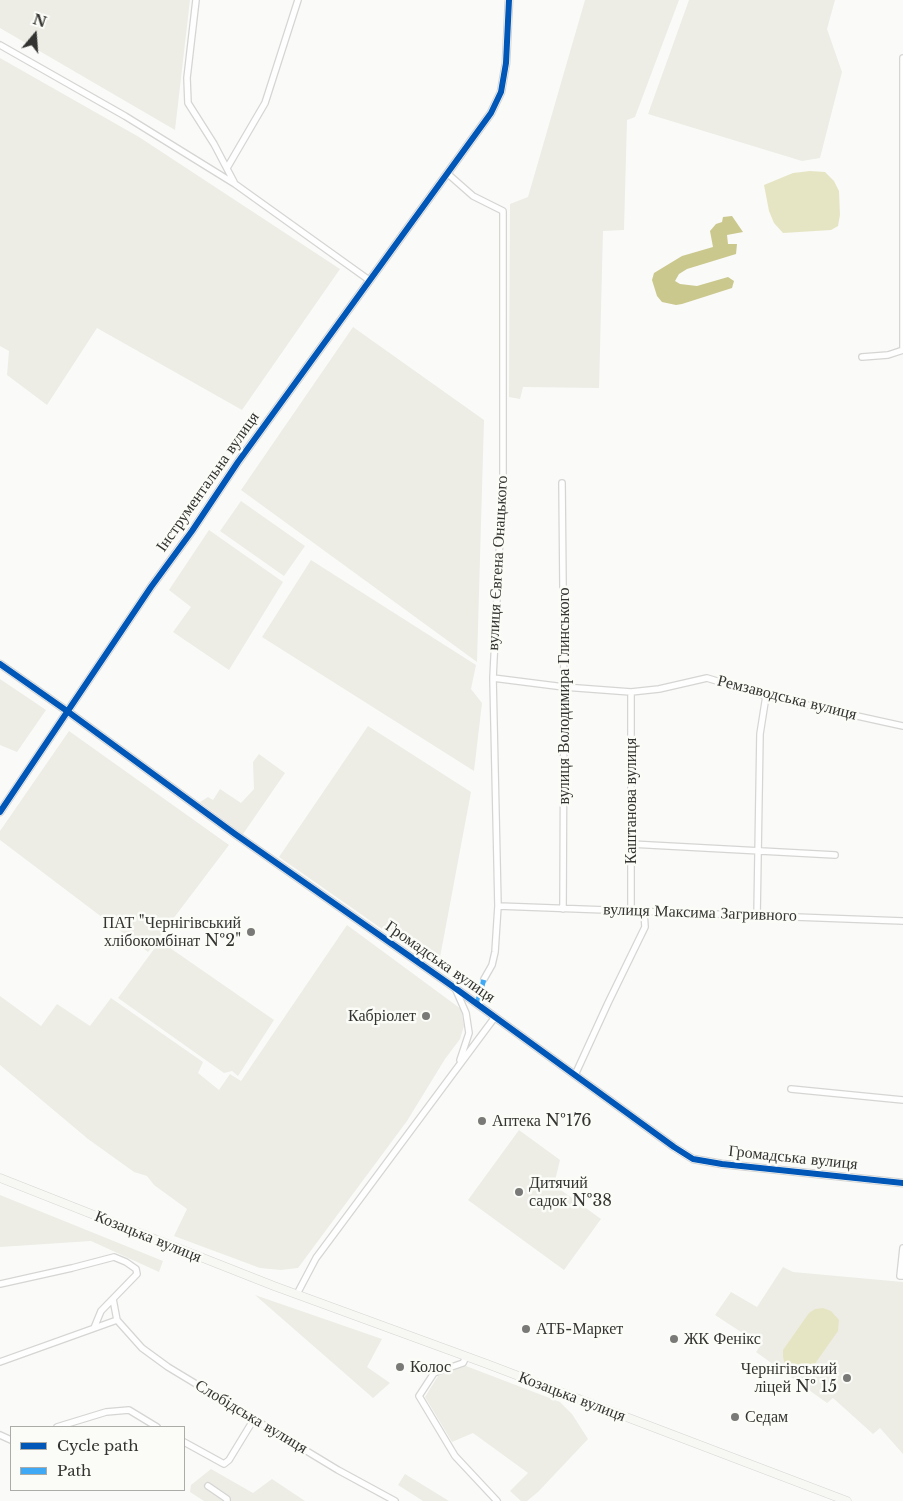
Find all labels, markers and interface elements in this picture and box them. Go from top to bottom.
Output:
north arrow [10,10,60,60]
text: N [31,10,49,31]
street label: Інструментальна вулиця [152,408,264,556]
street label: вулиця Євгена Онацького [484,475,512,651]
street label: вулиця Володимира Глинського [554,587,574,805]
street label: Ремзаводська вулиця [715,671,859,725]
street label: Каштанова вулиця [621,738,641,864]
street label: вулиця Максима Загривного [603,900,797,926]
place label: ПАТ "Чернігівський хлібокомбінат №2" [103,913,241,951]
street label: Громадська вулиця [381,917,499,1007]
marker: ПАТ "Чернігівський хлібокомбінат №2" [245,926,257,938]
place label: Кабріолет [348,1006,416,1026]
marker: Кабріолет [420,1010,432,1022]
place label: Аптека №176 [492,1111,591,1131]
marker: Аптека №176 [476,1115,488,1127]
street label: Громадська вулиця [728,1142,858,1174]
place label: Дитячий садок №38 [529,1173,612,1211]
marker: Дитячий садок №38 [513,1186,525,1198]
street label: Козацька вулиця [92,1207,204,1267]
place label: АТБ-Маркет [536,1319,623,1339]
marker: АТБ-Маркет [520,1323,532,1335]
place label: ЖК Фенікс [684,1329,761,1349]
marker: ЖК Фенікс [668,1333,680,1345]
place label: Колос [410,1357,451,1377]
place label: Чернігівський ліцей № 15 [741,1359,837,1397]
marker: Колос [394,1361,406,1373]
street label: Козацька вулиця [516,1368,628,1426]
marker: Чернігівський ліцей № 15 [841,1372,853,1384]
street label: Слобідська вулиця [191,1376,311,1458]
place label: Седам [745,1407,788,1427]
marker: Седам [729,1411,741,1423]
legend [10,1426,185,1491]
text: Cycle path [57,1436,139,1455]
text: Path [57,1461,91,1480]

